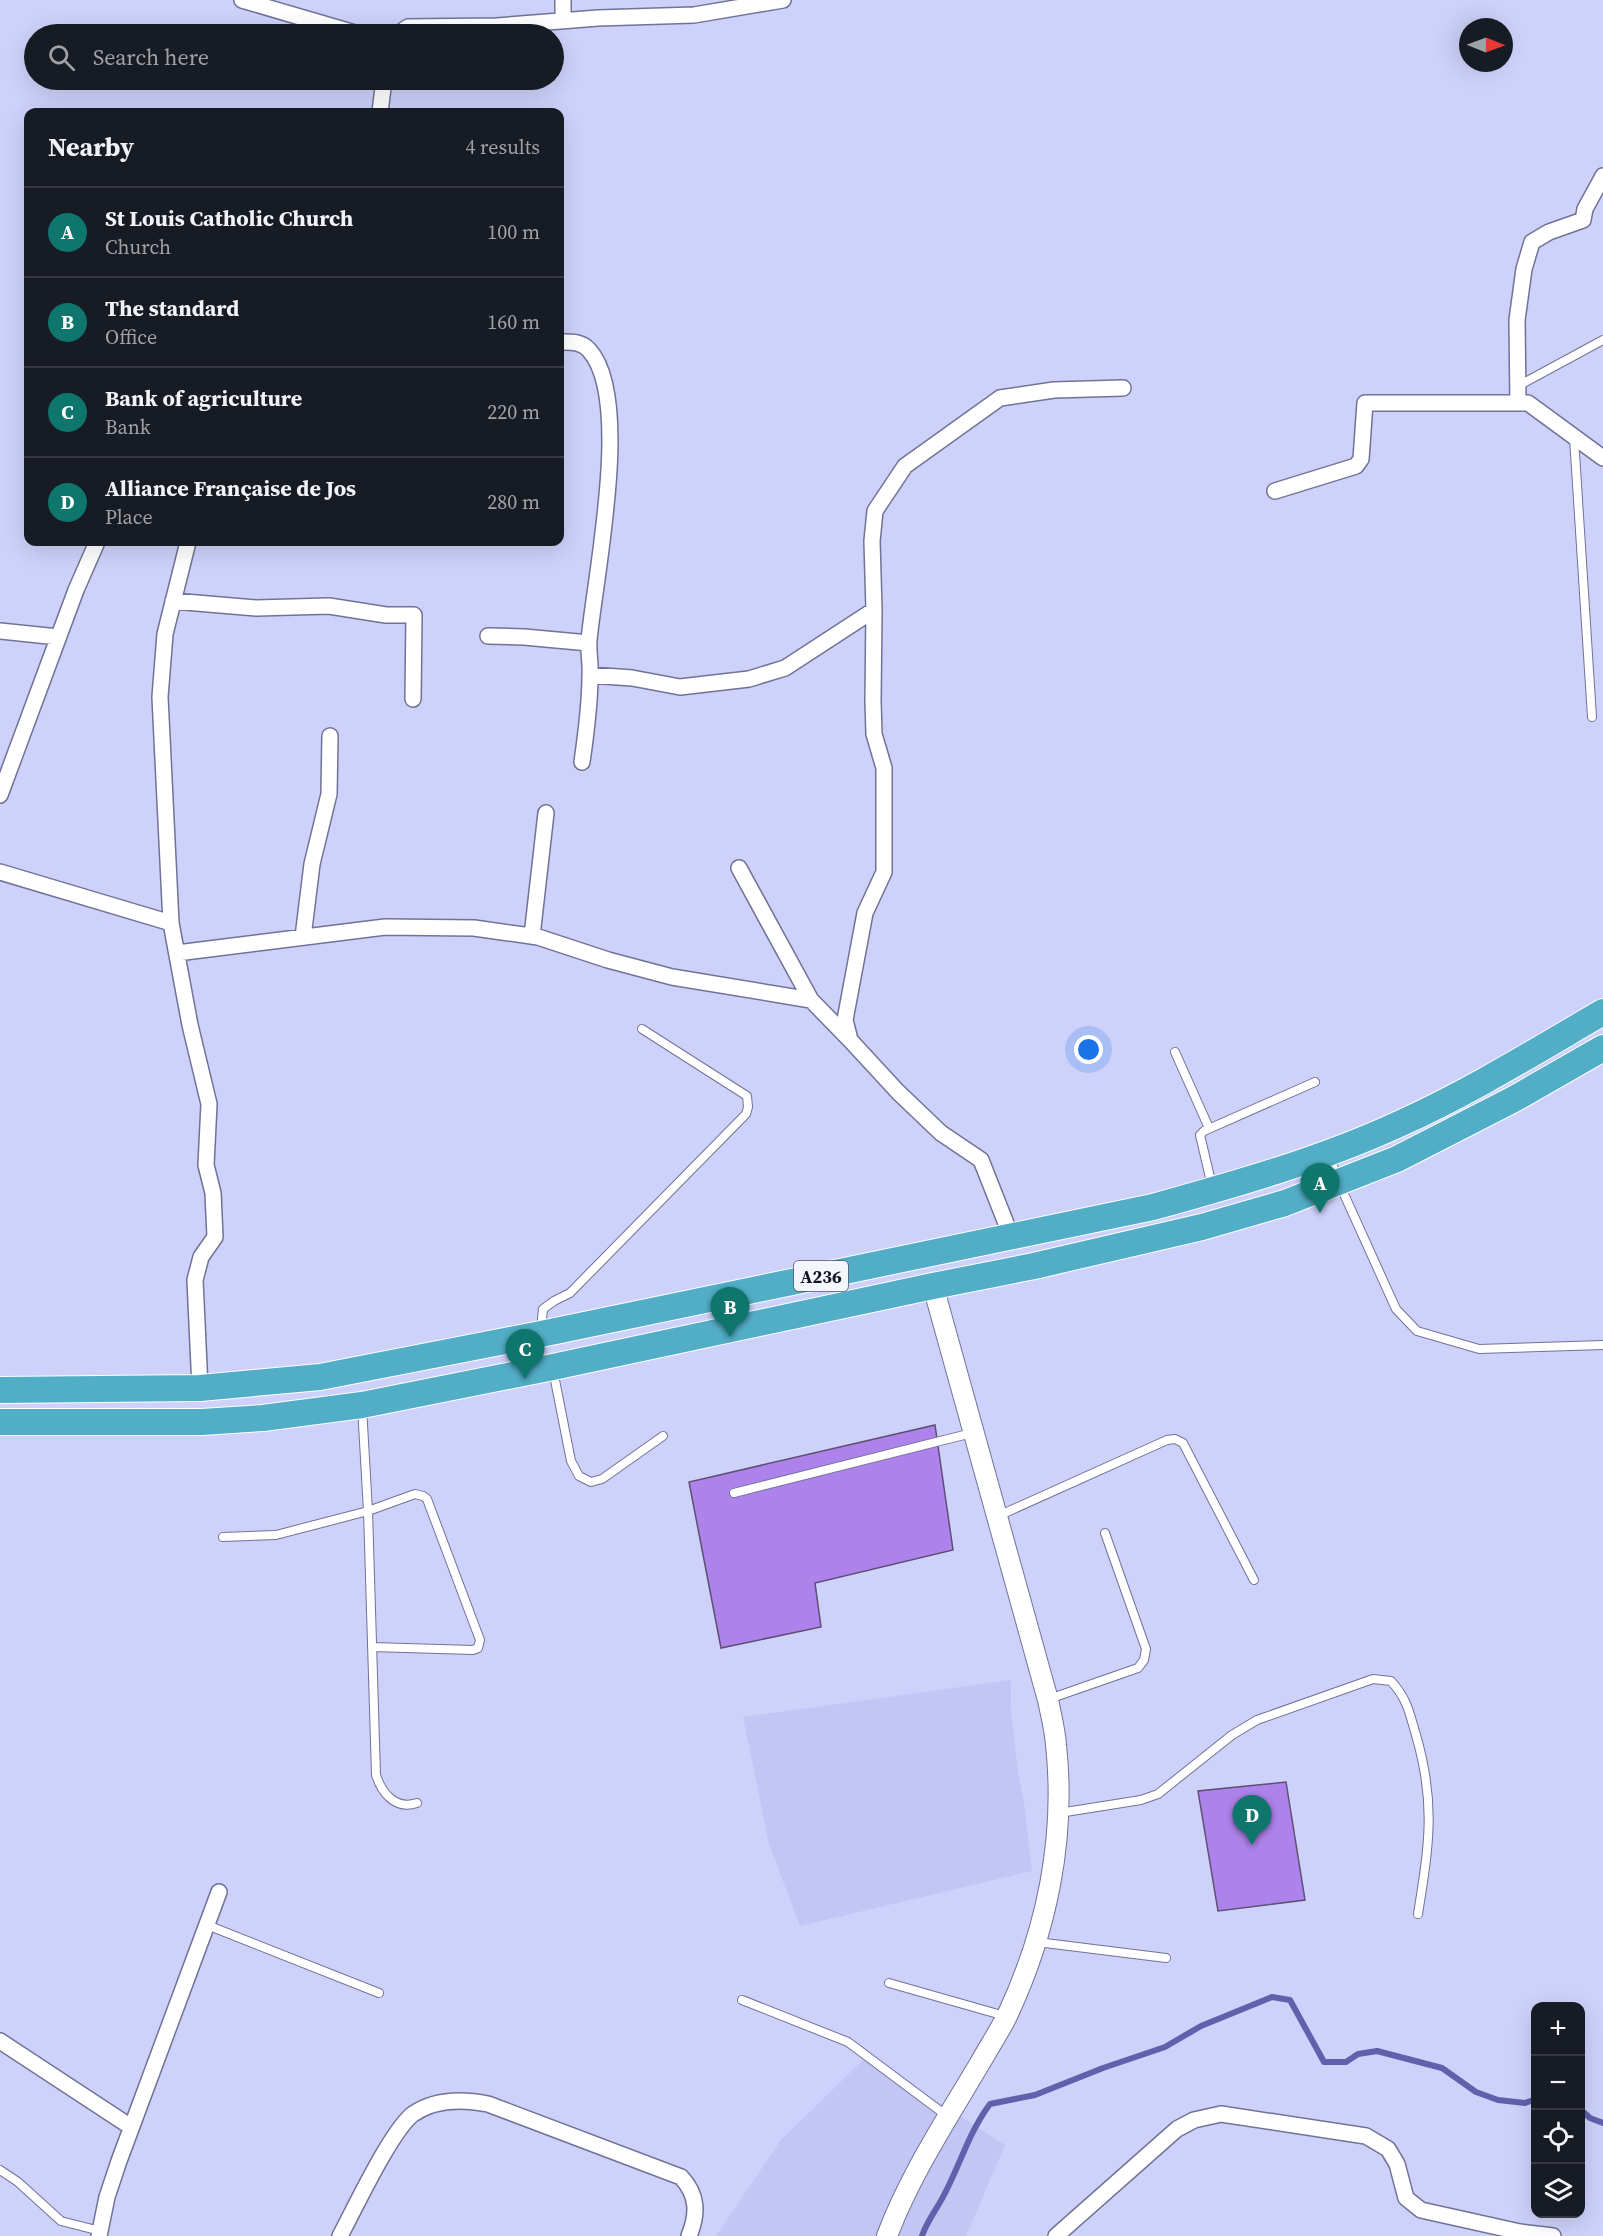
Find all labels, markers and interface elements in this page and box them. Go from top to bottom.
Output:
north arrow [1459,18,1513,72]
search box [24,24,564,90]
icon: search [45,41,78,74]
text: Search here [93,42,209,72]
text: Nearby [48,129,134,165]
text: 4 results [465,133,540,161]
text: St Louis Catholic Church [105,203,353,233]
text: A [61,218,74,246]
text: 100 m [487,218,540,246]
text: Church [105,233,171,261]
text: The standard [105,293,239,323]
text: B [61,308,74,336]
text: 160 m [487,308,540,336]
text: Office [105,323,157,351]
text: Bank of agriculture [105,383,302,413]
text: C [61,398,74,426]
text: 220 m [487,398,540,426]
text: Bank [105,413,151,441]
text: Alliance Française de Jos [105,473,356,503]
text: D [60,488,75,516]
text: 280 m [487,488,540,516]
text: Place [105,503,153,531]
your location [1074,1035,1103,1064]
pin: A [1300,1164,1340,1213]
road number: A236 [794,1261,848,1291]
pin: B [710,1288,750,1337]
pin: C [506,1330,544,1379]
pin: D [1232,1796,1272,1845]
map controls [1531,2002,1585,2218]
button: + [1531,2002,1585,2056]
button: − [1531,2056,1585,2110]
button: locate [1531,2110,1585,2164]
button: layers [1531,2164,1585,2218]

